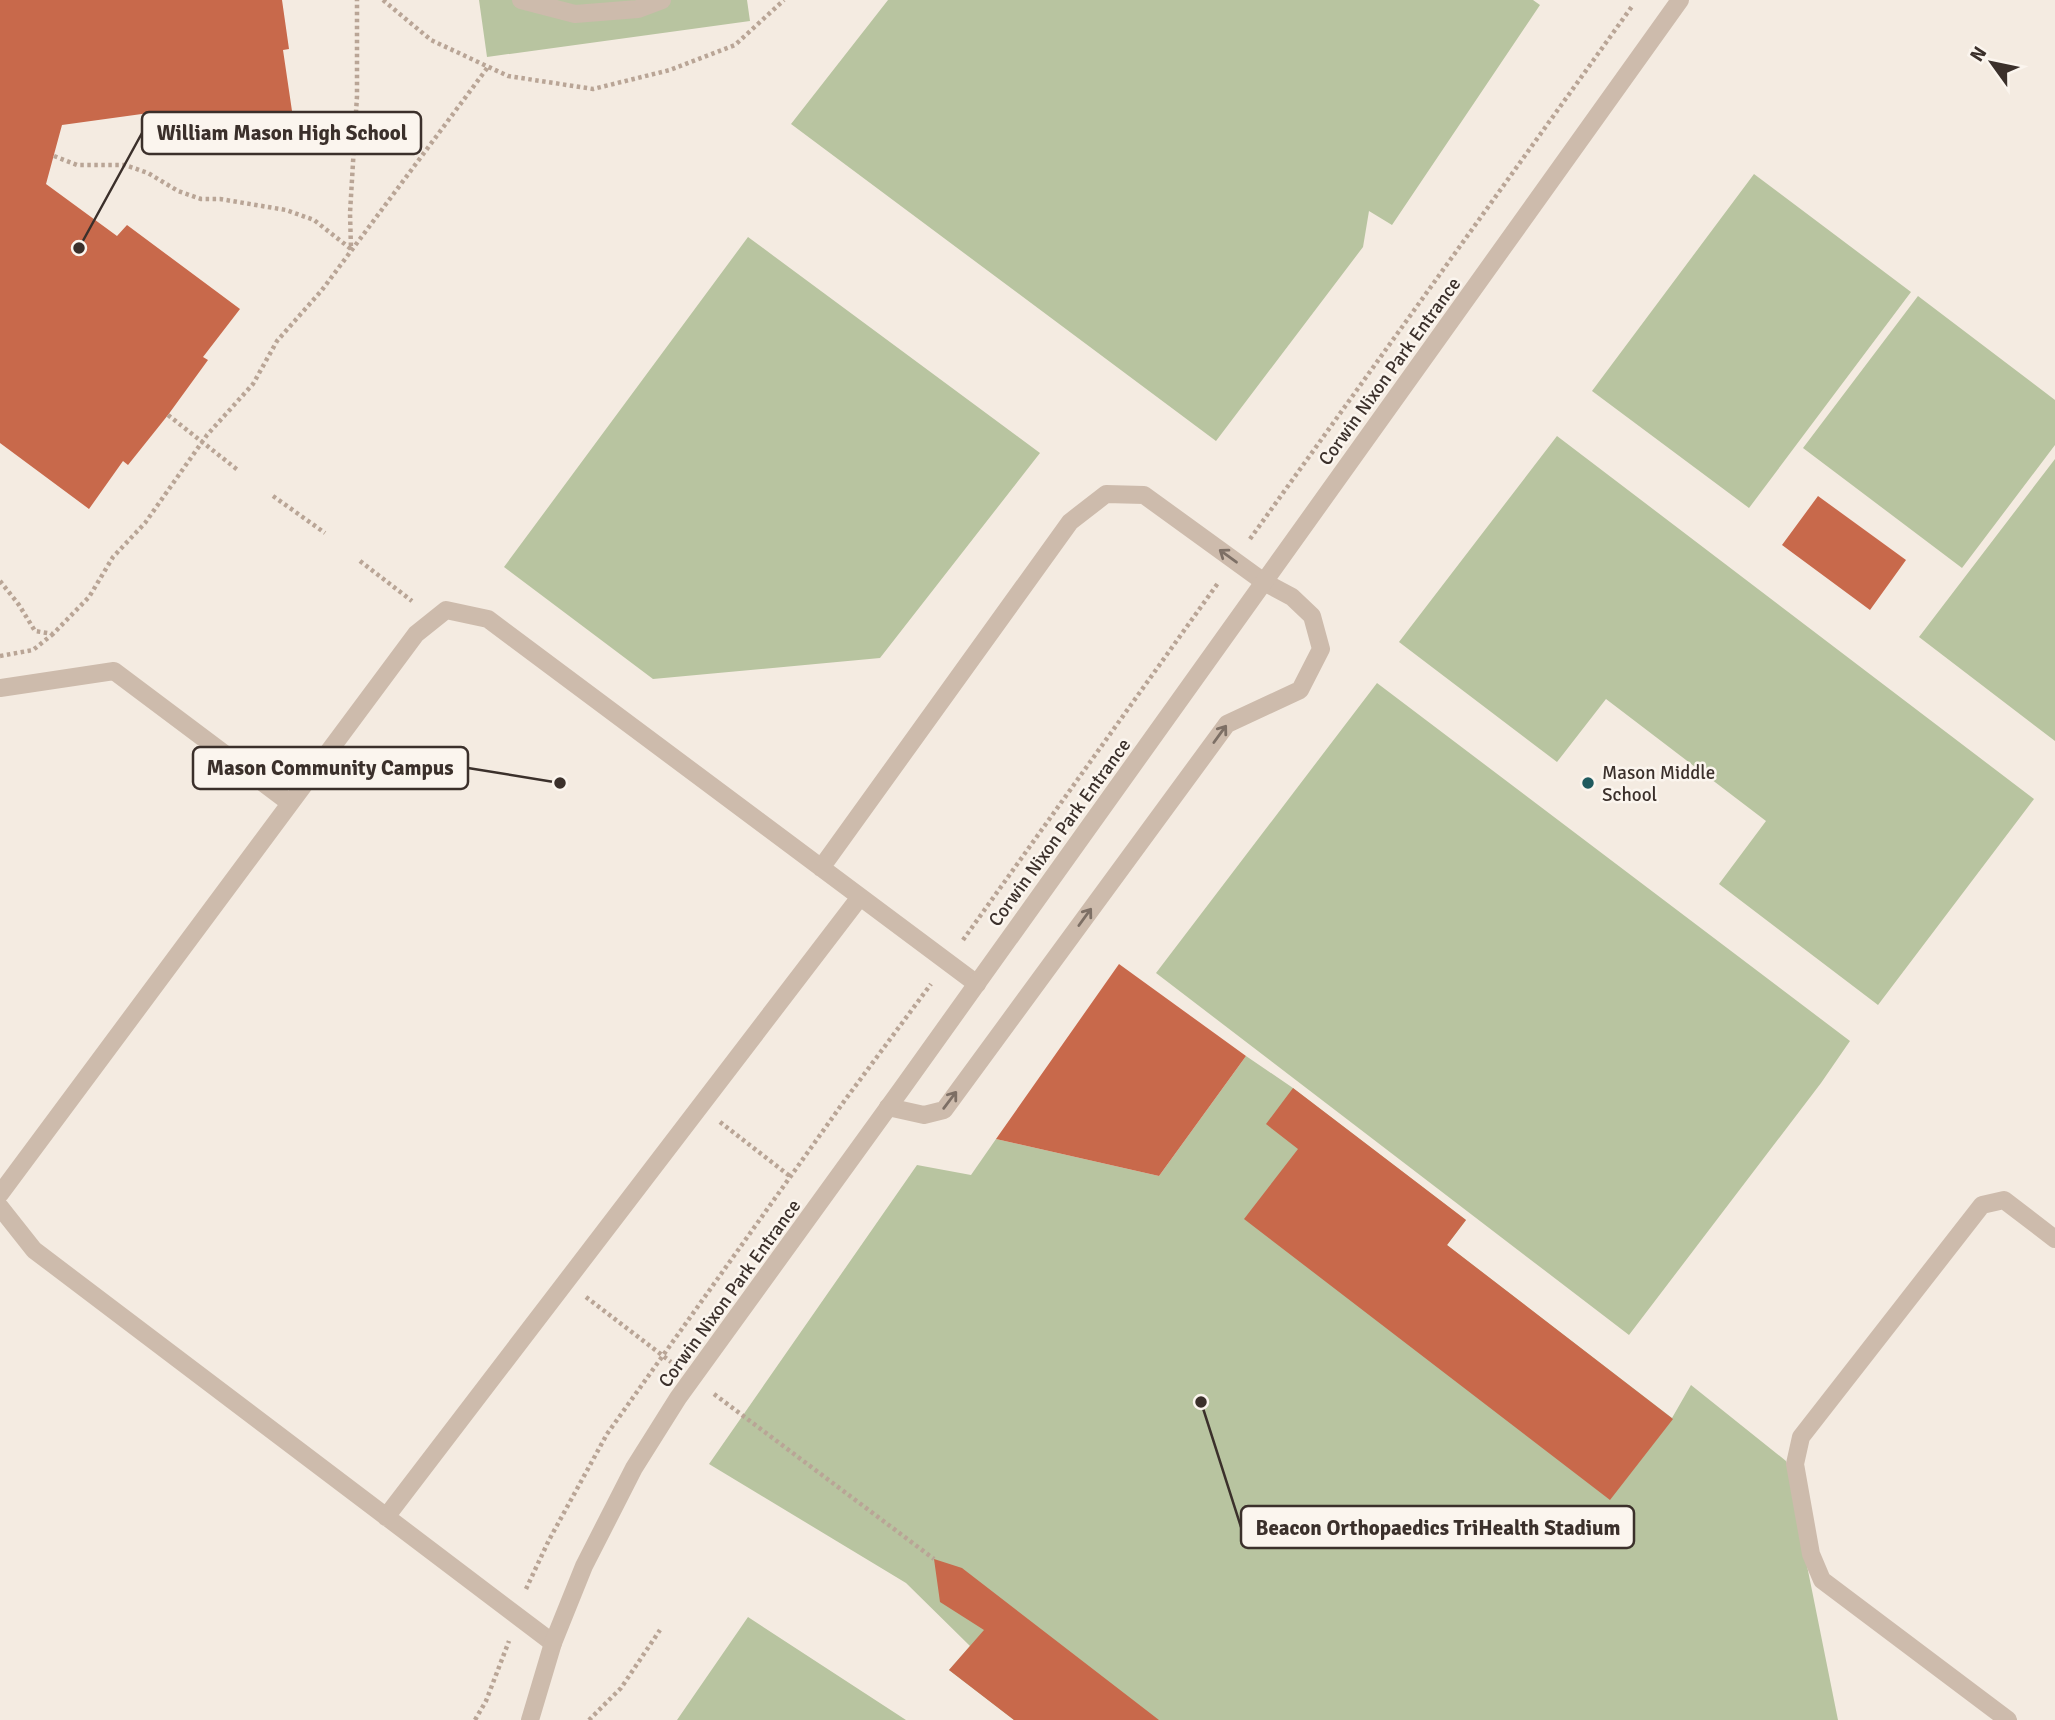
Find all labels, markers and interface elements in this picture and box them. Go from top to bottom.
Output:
north arrow [1957,28,2027,98]
text: N [1965,42,1992,66]
callout: William Mason High School [142,112,421,154]
text: William Mason High School [157,120,408,146]
street label: Corwin Nixon Park Entrance [1313,273,1466,470]
one-way arrow [1219,549,1238,564]
one-way arrow [1212,725,1227,744]
street label: Corwin Nixon Park Entrance [983,734,1136,931]
callout: Mason Community Campus [193,747,468,789]
text: Mason Community Campus [206,755,454,781]
place label: Mason Middle School [1602,761,1715,807]
marker: Mason Middle School [1580,775,1596,791]
one-way arrow [1078,908,1092,927]
one-way arrow [943,1092,958,1110]
street label: Corwin Nixon Park Entrance [653,1195,806,1392]
callout: Beacon Orthopaedics TriHealth Stadium [1241,1506,1634,1548]
text: Beacon Orthopaedics TriHealth Stadium [1256,1515,1620,1541]

